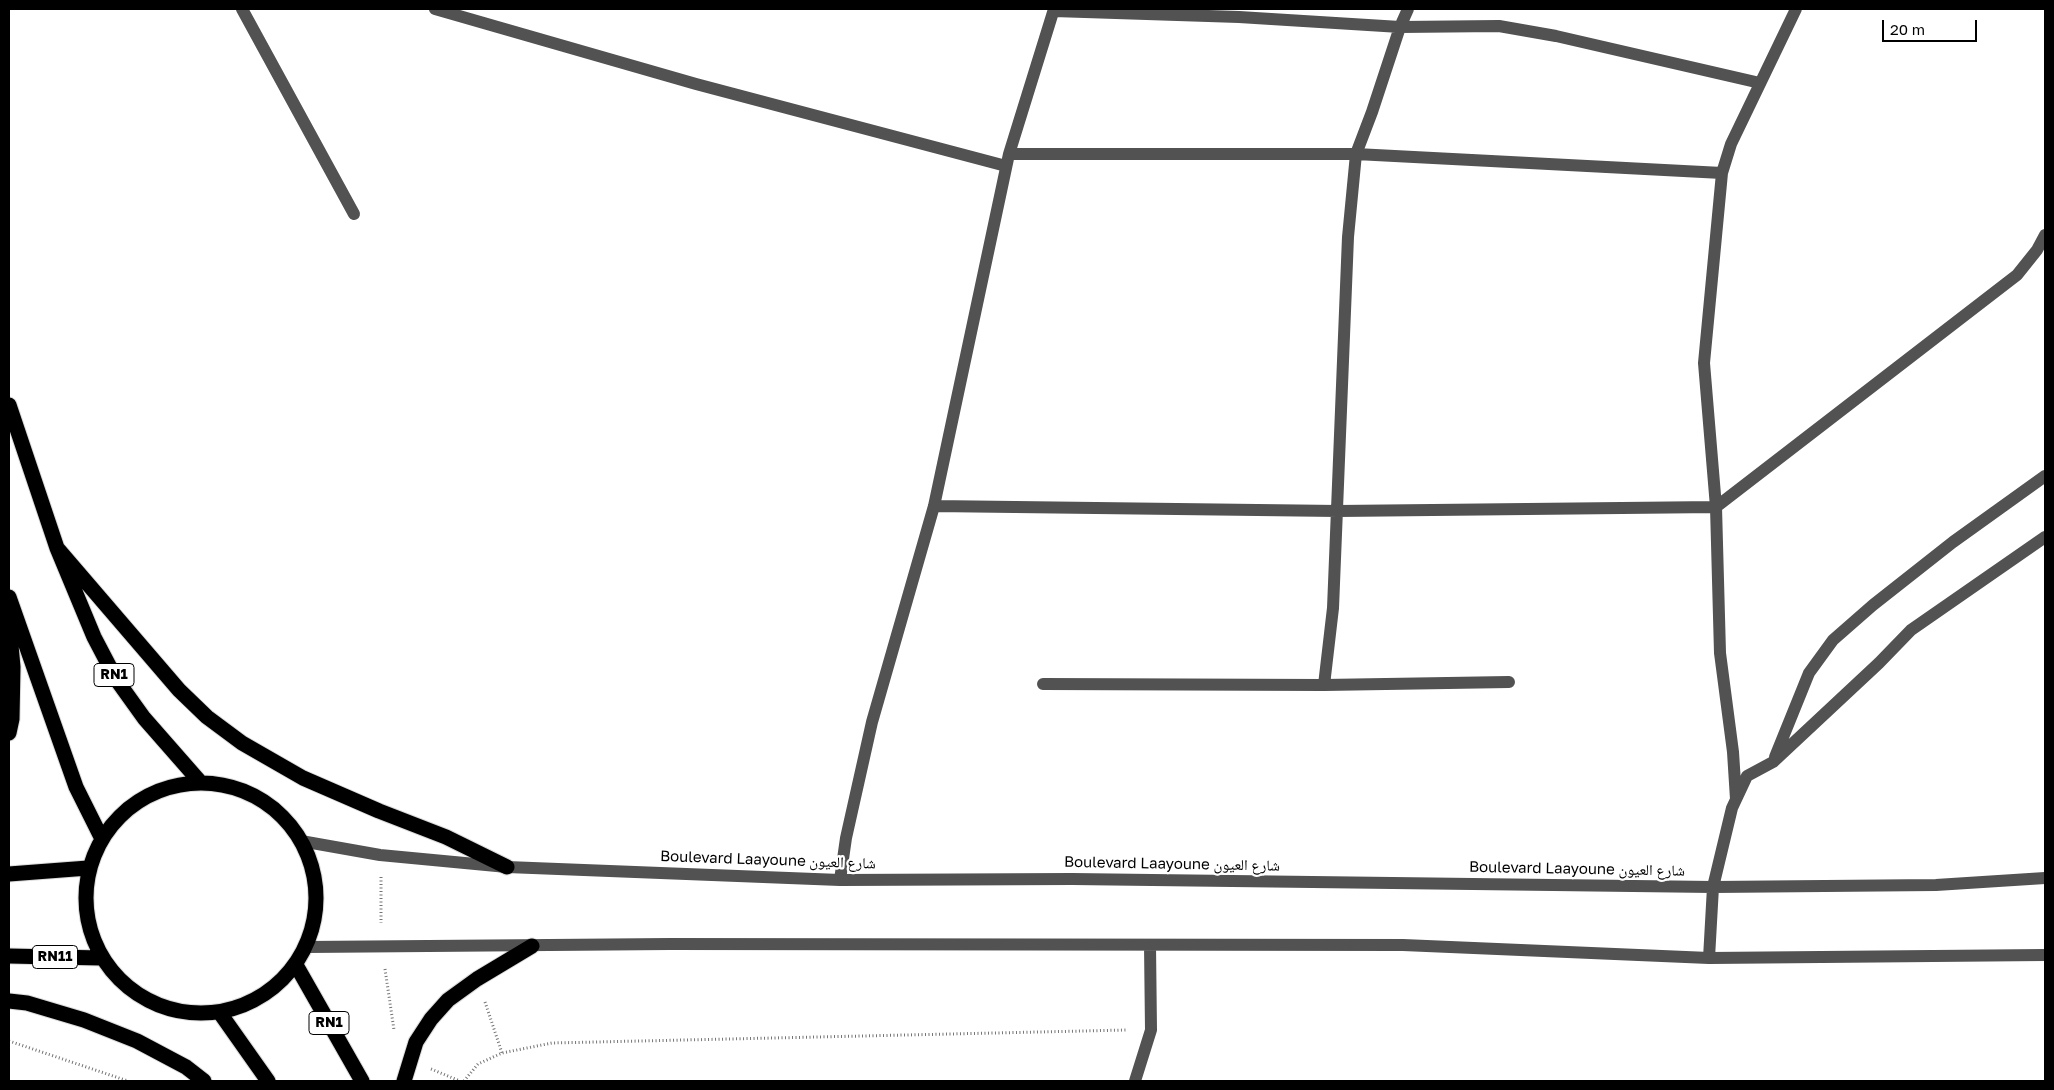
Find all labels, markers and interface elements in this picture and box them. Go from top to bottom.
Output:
scale bar [1884,10,1979,42]
text: 20 m [1890,20,1925,38]
road number: RN1 [94,664,134,686]
street label: Boulevard Laayoune شارع العيون [660,847,876,873]
street label: Boulevard Laayoune شارع العيون [1064,853,1280,875]
street label: Boulevard Laayoune شارع العيون [1469,858,1685,880]
road number: RN11 [32,946,78,969]
road number: RN1 [309,1011,349,1034]

